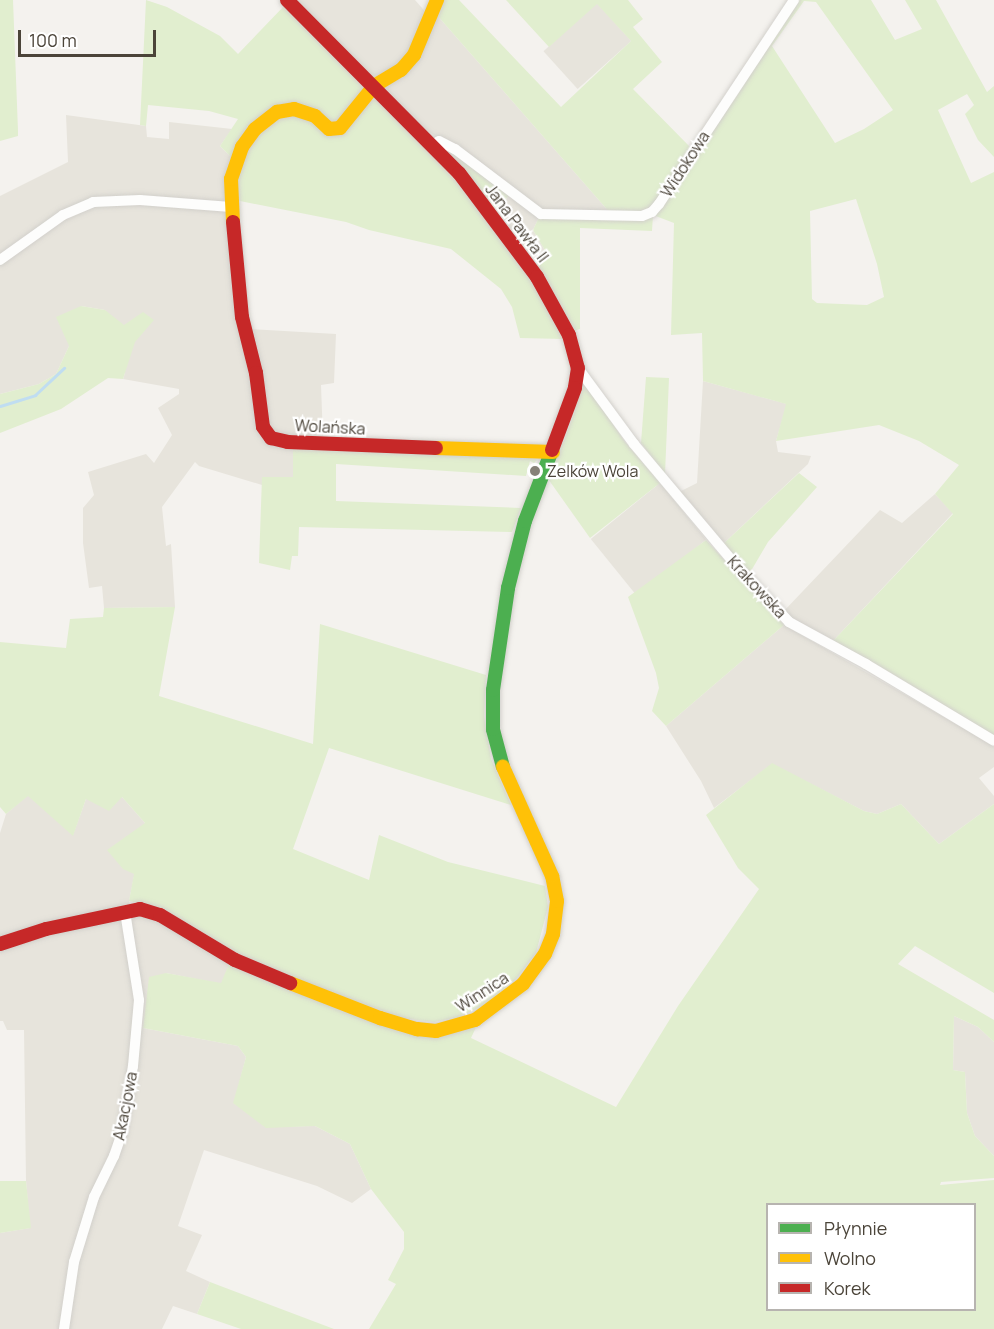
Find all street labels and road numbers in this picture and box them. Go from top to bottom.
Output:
street label: Widokowa [657,127,713,201]
street label: Jana Pawła II [481,180,553,266]
street label: Wolańska [294,416,366,438]
street label: Krakowska [723,552,791,622]
street label: Winnica [452,968,512,1016]
street label: Akacjowa [109,1070,141,1142]

